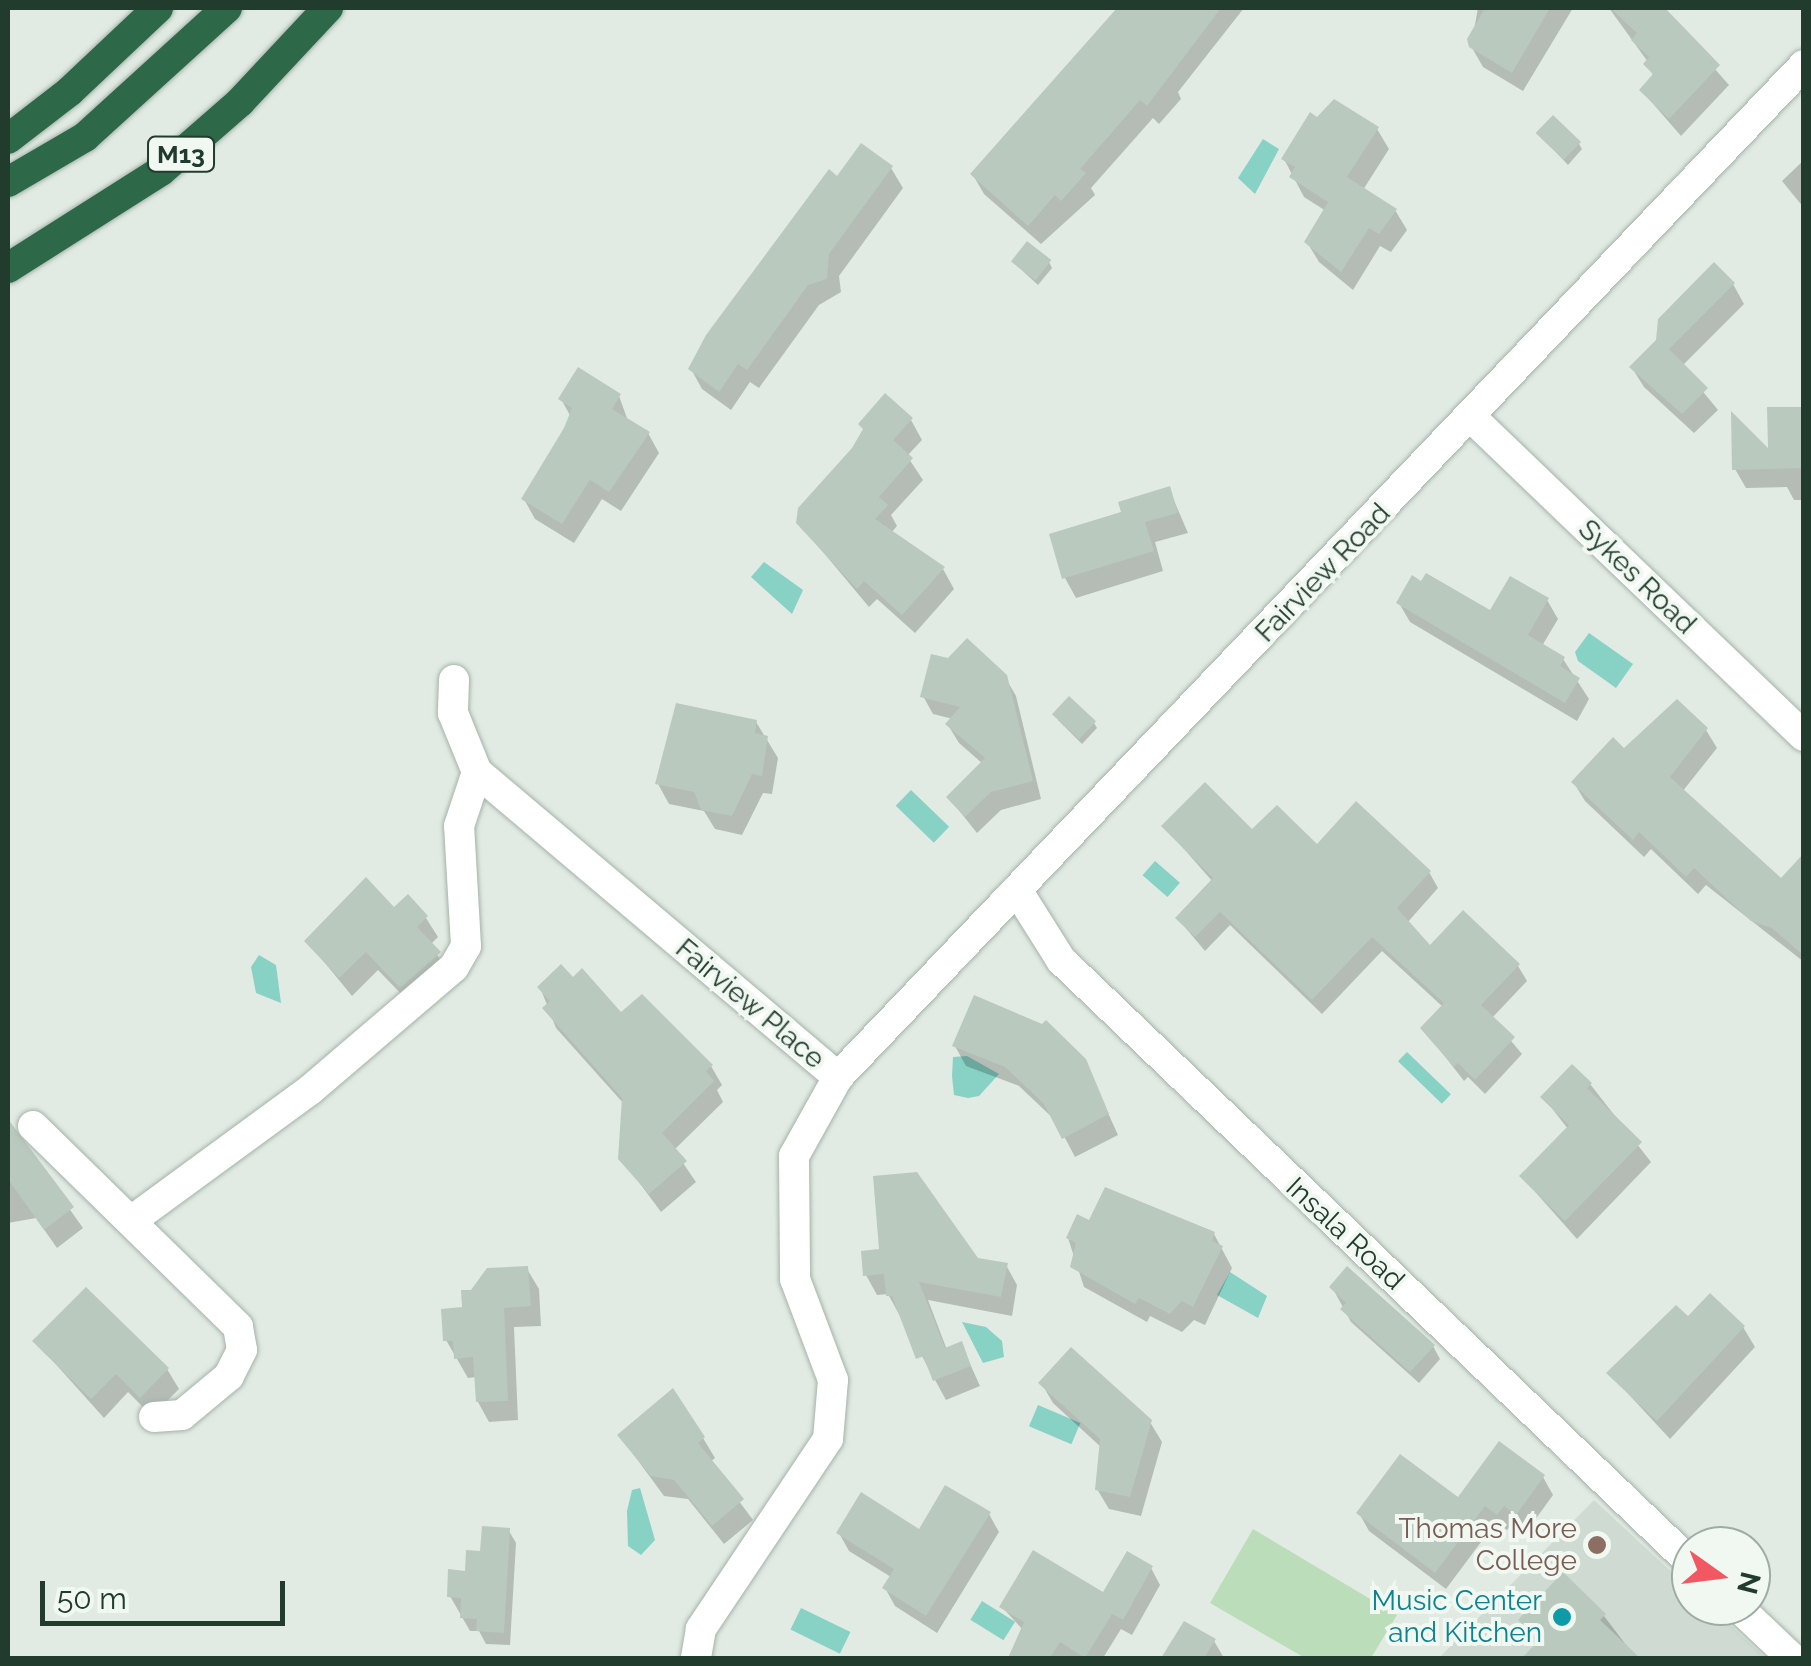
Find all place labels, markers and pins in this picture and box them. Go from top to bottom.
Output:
place label: Thomas More College [1398,1512,1577,1578]
marker: Thomas More College [1586,1534,1608,1556]
place label: Music Center and Kitchen [1371,1584,1542,1650]
marker: Music Center and Kitchen [1551,1606,1573,1628]

